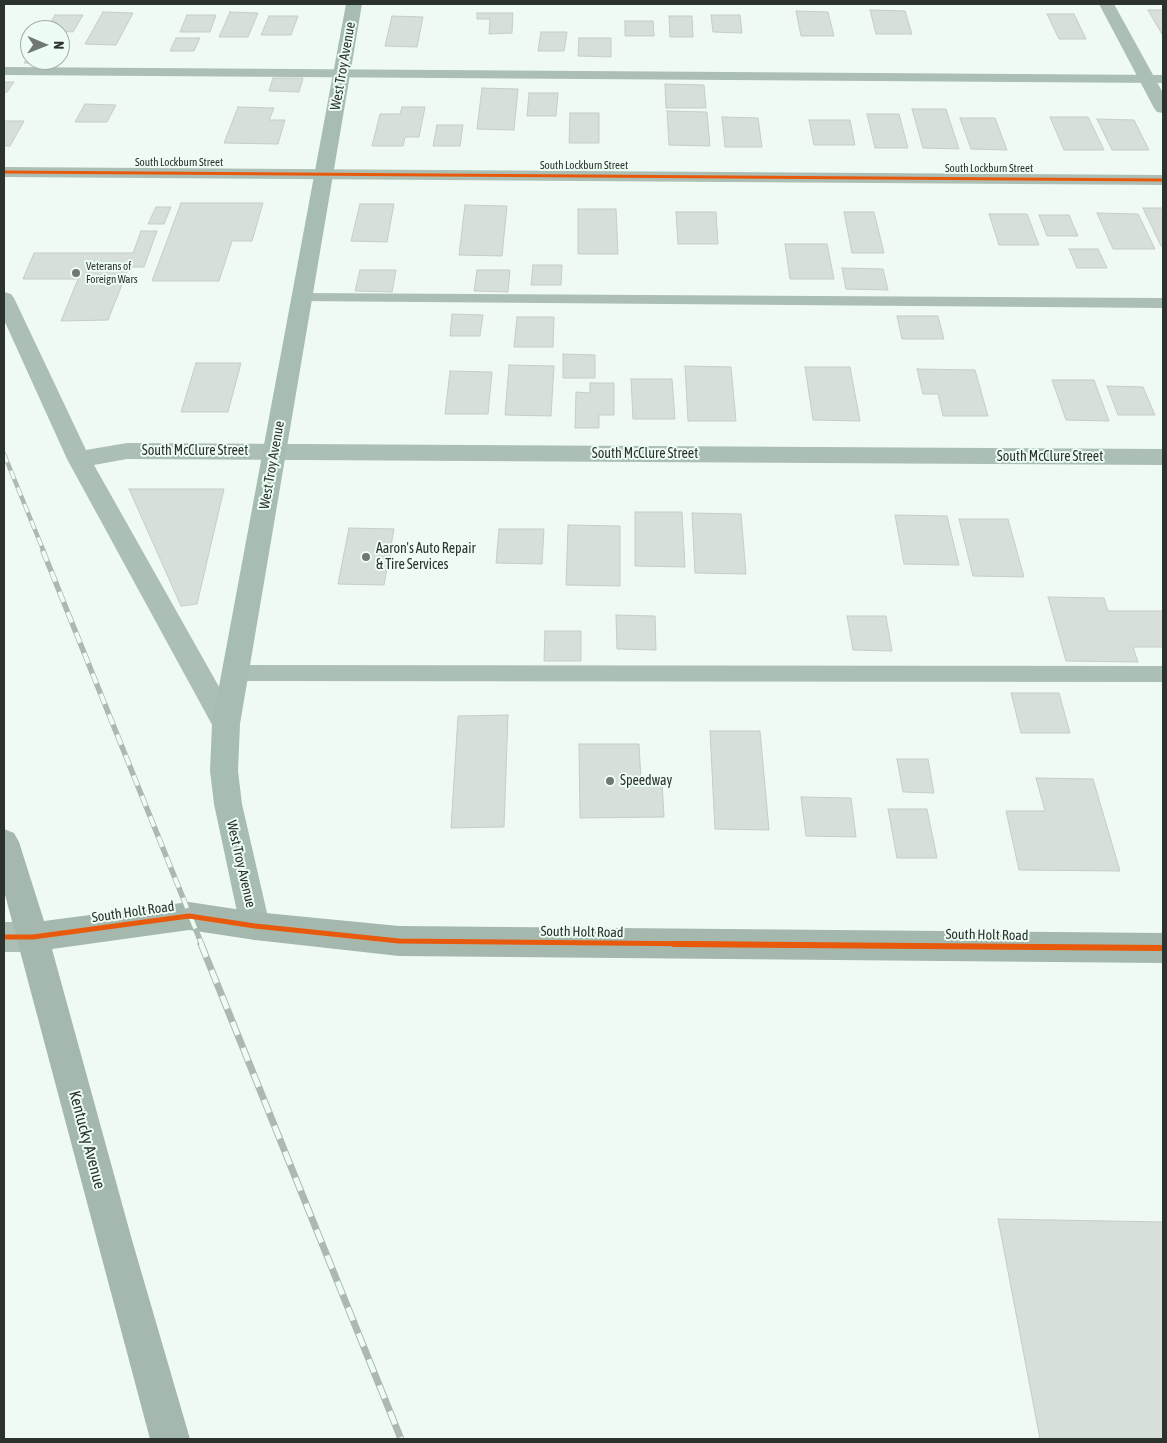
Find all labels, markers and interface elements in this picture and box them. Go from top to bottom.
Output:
north arrow [20,20,70,70]
street label: West Troy Avenue [327,21,359,111]
text: N [51,41,67,50]
street label: South Lockburn Street [135,156,223,170]
street label: South Lockburn Street [540,159,628,173]
street label: South Lockburn Street [945,162,1033,176]
place label: Veterans of Foreign Wars [86,260,138,286]
marker: Veterans of Foreign Wars [70,267,82,279]
street label: West Troy Avenue [256,420,288,510]
street label: South McClure Street [142,443,248,459]
street label: South McClure Street [592,446,698,462]
street label: South McClure Street [997,449,1103,465]
place label: Aaron's Auto Repair & Tire Services [376,541,476,574]
marker: Aaron's Auto Repair & Tire Services [360,551,372,563]
place label: Speedway [620,773,672,789]
marker: Speedway [604,775,616,787]
street label: West Troy Avenue [223,819,259,909]
street label: South Holt Road [91,898,175,926]
street label: South Holt Road [540,923,624,941]
street label: South Holt Road [945,926,1029,944]
street label: Kentucky Avenue [65,1089,109,1191]

